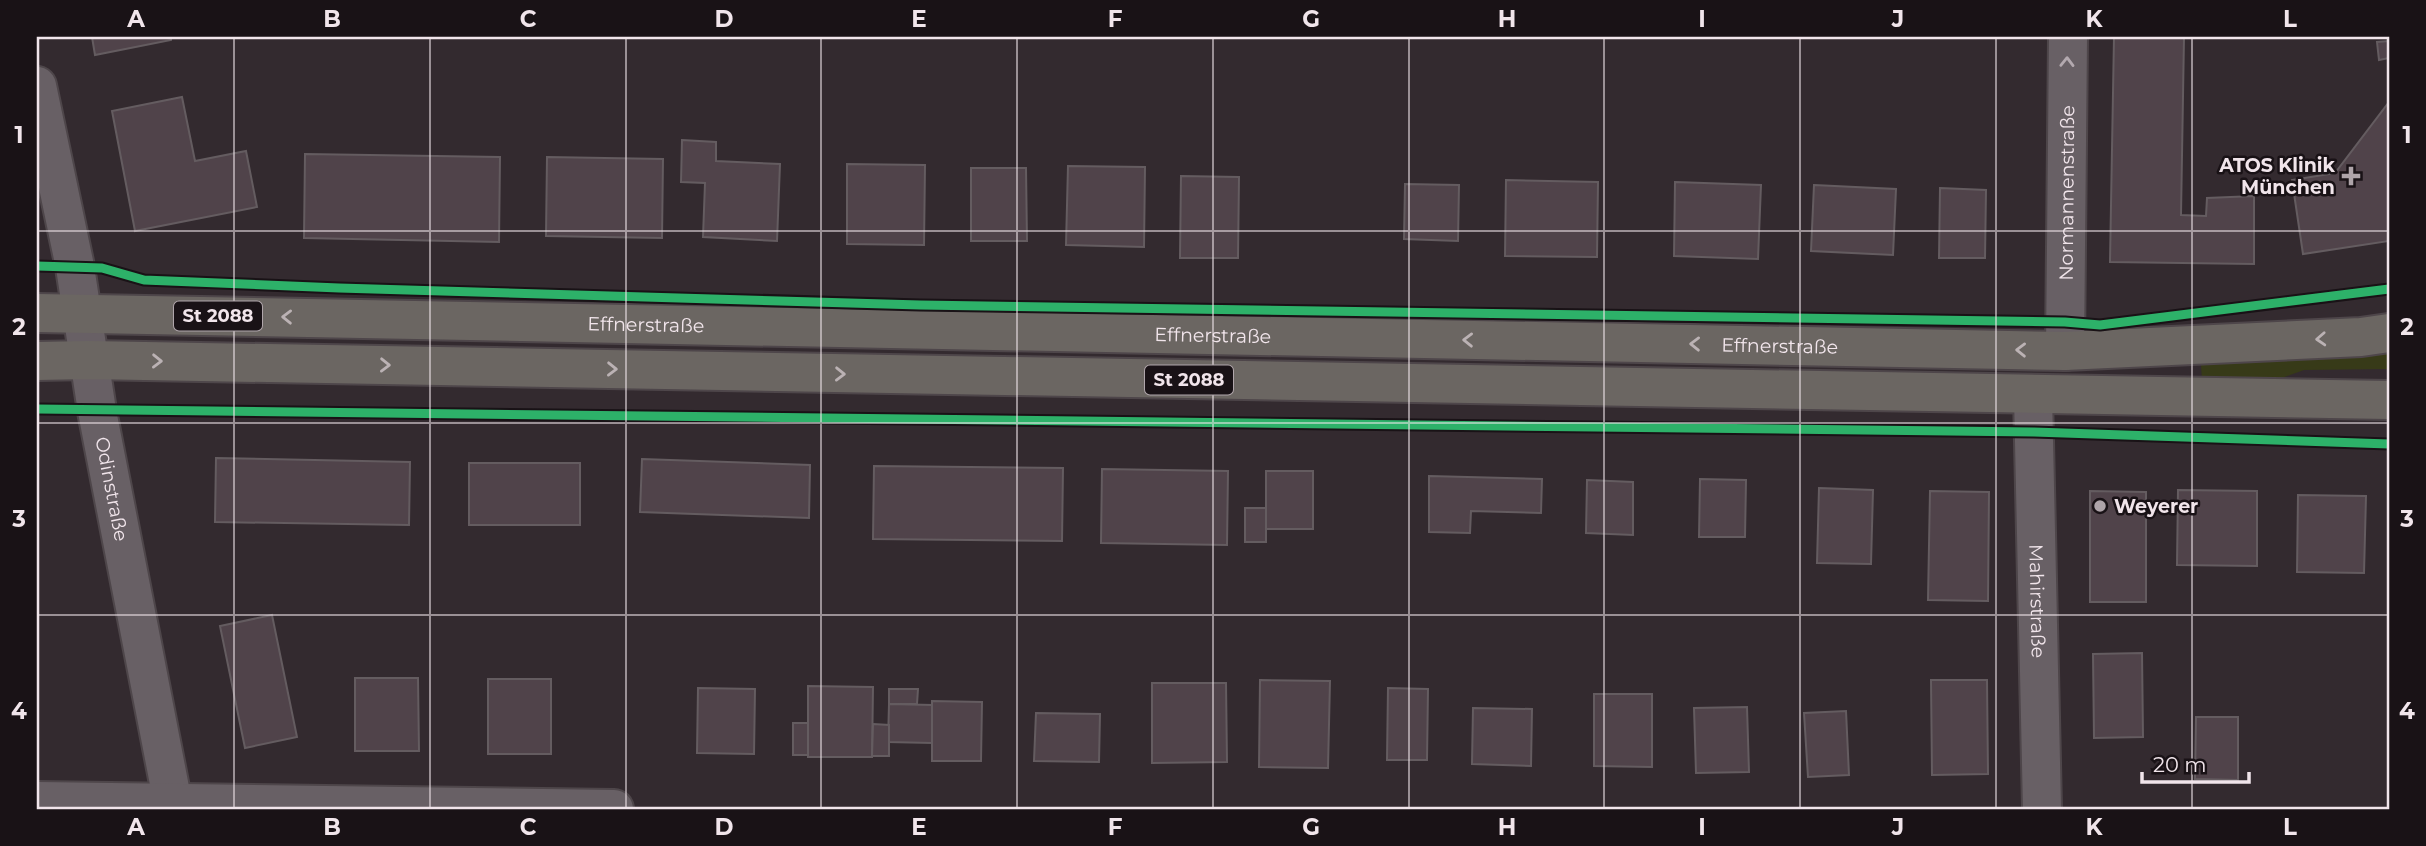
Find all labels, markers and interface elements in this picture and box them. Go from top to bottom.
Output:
text: A [126,5,145,33]
text: B [323,5,341,33]
text: C [520,5,537,33]
text: D [715,5,734,33]
text: E [911,5,927,33]
text: F [1108,5,1123,33]
text: G [1302,5,1320,33]
text: H [1498,5,1516,33]
text: I [1698,5,1706,33]
text: J [1891,5,1904,33]
text: K [2085,5,2103,33]
text: L [2283,5,2297,33]
one-way arrow [2060,56,2075,67]
street label: Normannenstraße [2054,105,2079,281]
text: 1 [14,121,24,149]
text: 1 [2402,121,2412,149]
place label: ATOS Klinik München [2218,154,2336,199]
marker: ATOS Klinik München [2341,166,2361,186]
road number: St 2088 [174,302,262,330]
one-way arrow [281,309,291,325]
street label: Effnerstraße [587,312,705,337]
text: 2 [12,313,26,341]
text: 2 [2400,313,2414,341]
street label: Effnerstraße [1154,322,1271,348]
one-way arrow [2316,331,2327,346]
one-way arrow [1462,332,1473,347]
street label: Effnerstraße [1721,333,1838,358]
one-way arrow [1689,336,1700,352]
one-way arrow [2015,342,2025,358]
one-way arrow [152,354,163,369]
one-way arrow [379,358,390,373]
one-way arrow [607,362,618,377]
one-way arrow [834,366,845,381]
road number: St 2088 [1145,366,1233,394]
street label: Odinstraße [91,435,133,543]
place label: Weyerer [2114,495,2198,518]
marker: Weyerer [2092,498,2108,514]
text: 3 [11,505,26,533]
text: 3 [2399,505,2414,533]
street label: Mahirstraße [2025,544,2050,658]
text: 4 [11,697,27,725]
text: 4 [2399,697,2415,725]
scale bar [2142,741,2249,785]
text: 20 m [2153,752,2207,777]
text: A [126,813,145,841]
text: B [323,813,341,841]
text: C [520,813,537,841]
text: D [715,813,734,841]
text: E [911,813,927,841]
text: F [1108,813,1123,841]
text: G [1302,813,1320,841]
text: H [1498,813,1516,841]
text: I [1698,813,1706,841]
text: J [1891,813,1904,841]
text: K [2085,813,2103,841]
text: L [2283,813,2297,841]

